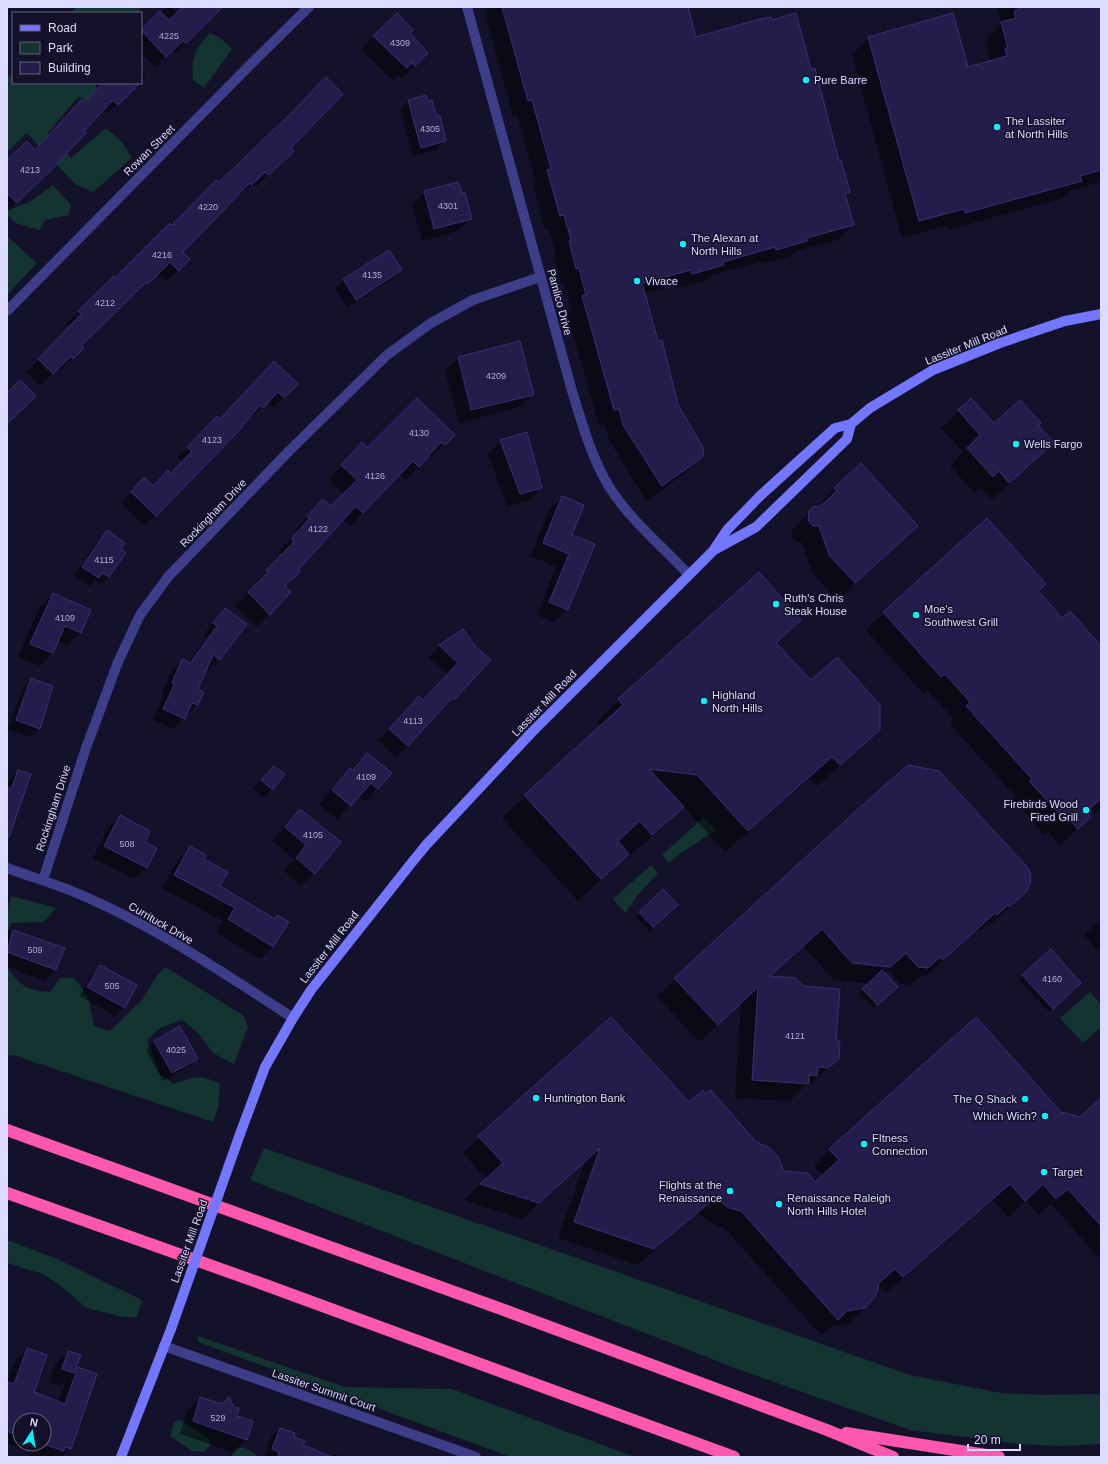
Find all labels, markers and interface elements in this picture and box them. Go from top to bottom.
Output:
legend [12,12,142,84]
text: Road [48,21,77,35]
house number: 4225 [159,31,179,41]
house number: 4309 [390,38,410,48]
text: Park [48,41,74,55]
text: Building [48,61,91,75]
place label: Pure Barre [814,74,867,86]
marker: Pure Barre [801,75,811,85]
place label: The Lassiter at North Hills [1005,115,1068,140]
street label: Rowan Street [121,122,177,178]
marker: The Lassiter at North Hills [992,122,1002,132]
house number: 4305 [420,124,440,134]
house number: 4213 [20,165,40,175]
house number: 4301 [438,201,458,211]
house number: 4220 [198,202,218,212]
place label: The Alexan at North Hills [691,232,758,257]
marker: The Alexan at North Hills [678,239,688,249]
house number: 4216 [152,250,172,260]
street label: Pamlico Drive [545,268,575,336]
house number: 4135 [362,270,382,280]
place label: Vivace [645,275,678,287]
marker: Vivace [632,276,642,286]
house number: 4212 [95,298,115,308]
street label: Lassiter Mill Road [923,323,1009,367]
house number: 4209 [486,371,506,381]
house number: 4130 [409,428,429,438]
house number: 4123 [202,435,222,445]
place label: Wells Fargo [1024,438,1082,450]
marker: Wells Fargo [1011,439,1021,449]
house number: 4126 [365,471,385,481]
street label: Rockingham Drive [177,477,249,549]
house number: 4122 [308,524,328,534]
house number: 4115 [94,555,114,565]
place label: Ruth's Chris Steak House [784,592,847,617]
marker: Ruth's Chris Steak House [771,599,781,609]
place label: Moe's Southwest Grill [924,603,998,628]
marker: Moe's Southwest Grill [911,610,921,620]
house number: 4109 [55,613,75,623]
street label: Lassiter Mill Road [509,667,579,739]
place label: Highland North Hills [712,689,763,714]
marker: Highland North Hills [699,696,709,706]
house number: 4113 [403,716,423,726]
street label: Rockingham Drive [33,763,73,853]
house number: 4109 [356,772,376,782]
place label: Firebirds Wood Fired Grill [1004,798,1078,823]
marker: Firebirds Wood Fired Grill [1081,805,1091,815]
house number: 4105 [303,830,323,840]
house number: 508 [119,839,135,849]
street label: Currituck Drive [127,900,195,946]
street label: Lassiter Mill Road [297,909,361,985]
house number: 509 [27,945,43,955]
house number: 4160 [1042,974,1062,984]
house number: 505 [104,981,120,991]
house number: 4121 [785,1031,805,1041]
house number: 4025 [166,1045,186,1055]
place label: Huntington Bank [544,1092,626,1104]
marker: Huntington Bank [531,1093,541,1103]
place label: The Q Shack [953,1093,1017,1105]
marker: The Q Shack [1020,1094,1030,1104]
place label: Which Wich? [973,1110,1037,1122]
marker: Which Wich? [1040,1111,1050,1121]
place label: FItness Connection [872,1132,928,1157]
marker: FItness Connection [859,1139,869,1149]
place label: Target [1052,1166,1083,1178]
marker: Target [1039,1167,1049,1177]
place label: Flights at the Renaissance [658,1179,722,1204]
marker: Flights at the Renaissance [725,1186,735,1196]
place label: Renaissance Raleigh North Hills Hotel [787,1192,891,1217]
street label: Lassiter Mill Road [168,1198,210,1284]
marker: Renaissance Raleigh North Hills Hotel [774,1199,784,1209]
street label: Lassiter Summit Court [271,1367,377,1413]
north arrow [12,1412,52,1452]
house number: 529 [210,1413,226,1423]
text: N [29,1416,39,1429]
scale bar [968,1426,1020,1452]
text: 20 m [974,1433,1001,1447]

